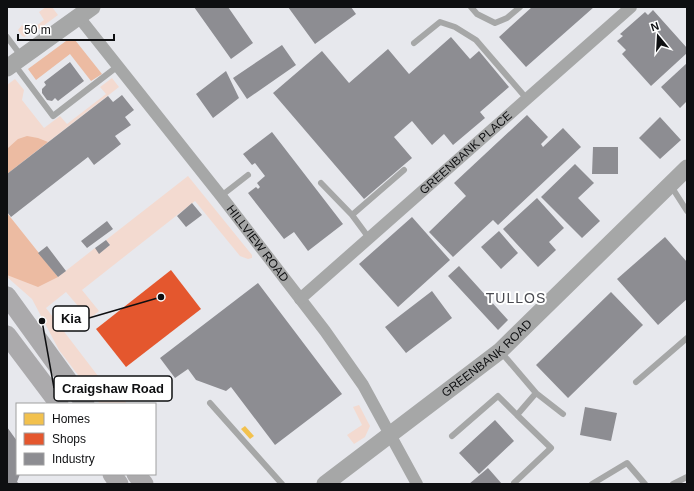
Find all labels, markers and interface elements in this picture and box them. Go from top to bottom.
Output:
scale bar [18,16,114,42]
north arrow [638,16,678,56]
text: N [649,20,661,33]
text: 50 m [24,23,51,37]
street label: GREENBANK PLACE [417,108,515,197]
street label: HILLVIEW ROAD [224,202,292,285]
district label: TULLOS [486,290,546,306]
callout: Kia [53,306,89,331]
text: Kia [61,311,82,326]
street label: GREENBANK ROAD [439,316,535,400]
callout: Craigshaw Road [54,376,172,401]
text: Craigshaw Road [62,381,164,396]
legend [16,403,156,475]
text: Homes [52,412,90,426]
text: Shops [52,432,86,446]
text: Industry [52,452,95,466]

